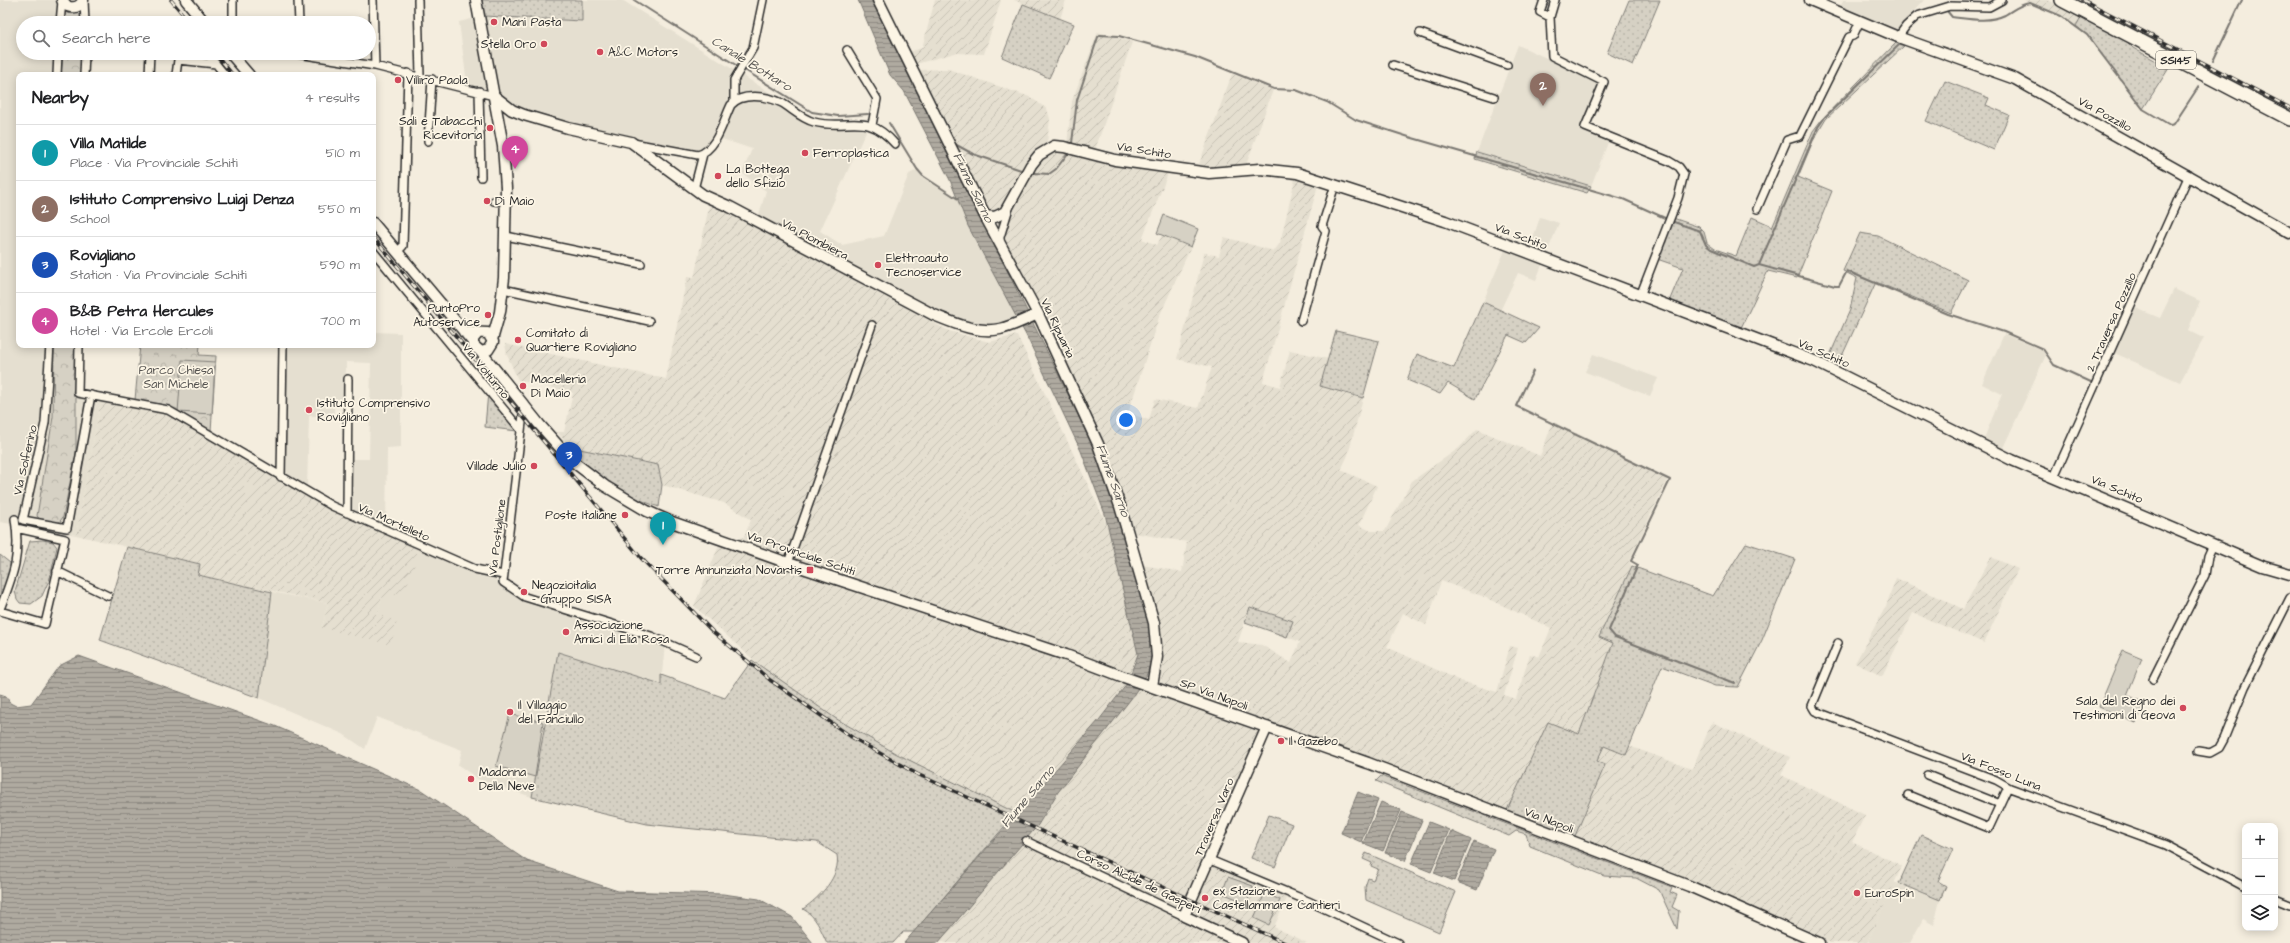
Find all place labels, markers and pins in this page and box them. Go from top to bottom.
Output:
place label: Mani Pasta [502,14,561,31]
marker: Mani Pasta [489,17,499,27]
place label: Stella Oro [481,36,536,53]
marker: Stella Oro [539,39,549,49]
place label: A&C Motors [608,44,678,61]
marker: A&C Motors [595,47,605,57]
place label: Villiro Paola [406,72,468,89]
pin: 2 [1530,73,1556,106]
marker: Villiro Paola [393,75,403,85]
place label: Sali e Tabacchi Ricevitoria [399,113,482,144]
marker: Sali e Tabacchi Ricevitoria [485,123,495,133]
pin: 4 [502,136,528,169]
place label: Ferroplastica [813,145,889,162]
marker: Ferroplastica [800,148,810,158]
place label: La Bottega dello Sfizio [726,161,789,192]
marker: La Bottega dello Sfizio [713,171,723,181]
place label: Di Maio [495,193,534,210]
marker: Di Maio [482,196,492,206]
place label: Elettroauto Tecnoservice [886,250,962,281]
marker: Elettroauto Tecnoservice [873,260,883,270]
place label: PuntoPro Autoservice [413,300,480,331]
marker: PuntoPro Autoservice [483,310,493,320]
place label: Comitato di Quartiere Rovigliano [526,325,637,357]
marker: Comitato di Quartiere Rovigliano [513,335,523,345]
place label: Macelleria Di Maio [531,371,586,402]
marker: Macelleria Di Maio [518,381,528,391]
place label: Istituto Comprensivo Rovigliano [317,395,430,427]
marker: Istituto Comprensivo Rovigliano [304,405,314,415]
pin: 3 [556,442,582,475]
place label: Villade Julio [466,458,526,475]
marker: Villade Julio [529,461,539,471]
place label: Poste Italiane [545,507,618,524]
marker: Poste Italiane [620,510,630,520]
pin: 1 [650,512,676,545]
place label: Torre Annunziata Novartis [656,562,802,579]
marker: Torre Annunziata Novartis [805,565,815,575]
place label: Negozioitalia - Gruppo SISA [532,577,612,608]
marker: Negozioitalia - Gruppo SISA [519,587,529,597]
place label: Associazione Amici di Elia Rosa [574,617,669,648]
marker: Associazione Amici di Elia Rosa [561,627,571,637]
place label: Sala del Regno dei Testimoni di Geova [2073,693,2175,724]
place label: Il Villaggio del Fanciullo [518,697,584,728]
marker: Sala del Regno dei Testimoni di Geova [2178,703,2188,713]
marker: Il Villaggio del Fanciullo [505,707,515,717]
place label: Il Gazebo [1289,733,1338,750]
marker: Il Gazebo [1276,736,1286,746]
place label: Madonna Della Neve [479,764,535,795]
marker: Madonna Della Neve [466,774,476,784]
place label: ex Stazione Castellammare Cantieri [1213,883,1340,914]
place label: EuroSpin [1865,885,1914,902]
marker: EuroSpin [1852,888,1862,898]
marker: ex Stazione Castellammare Cantieri [1200,893,1210,903]

